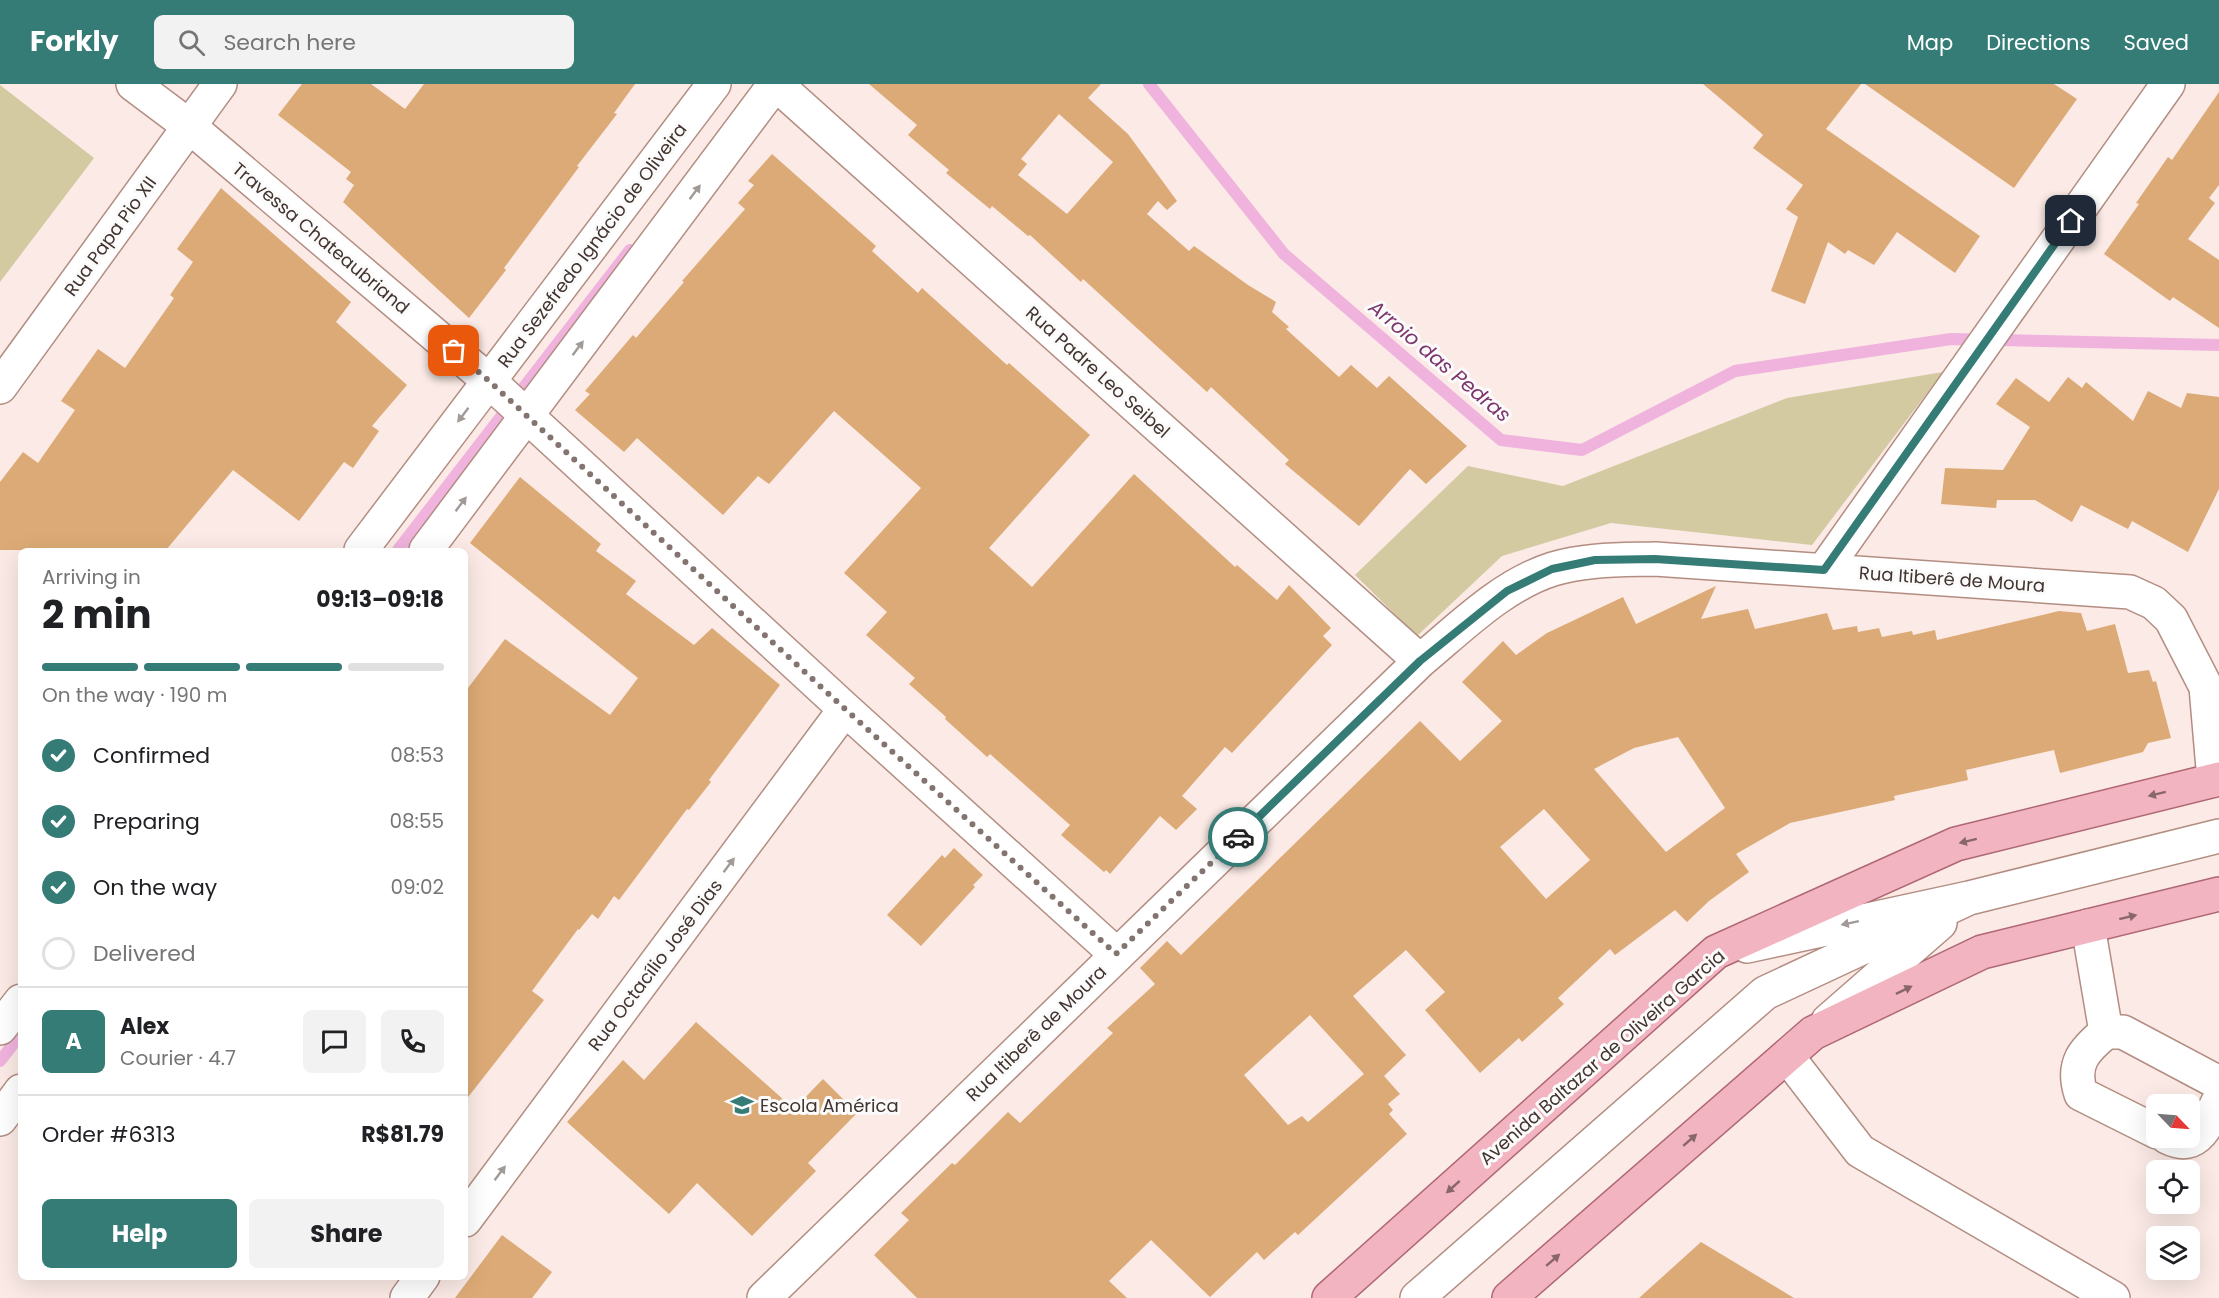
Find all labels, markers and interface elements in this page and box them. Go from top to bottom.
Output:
search box [154,15,574,69]
text: Forkly [30,22,118,61]
icon: search [175,26,208,59]
text: Search here [223,27,356,58]
text: Map [1907,28,1953,57]
text: Directions [1986,28,2090,57]
text: Saved [2123,28,2189,57]
street label: Rua Sezefredo Ignácio de Oliveira [492,117,692,373]
street label: Travessa Chateaubriand [227,156,415,320]
street label: Rua Papa Pio XII [58,171,162,301]
one-way arrow [689,184,701,200]
pin [2045,195,2096,246]
icon: home [2054,204,2087,237]
water label: Arroio das Pedras [1362,293,1517,429]
street label: Rua Padre Leo Seibel [1021,300,1175,444]
pin [428,325,479,376]
icon: bag [437,334,470,367]
one-way arrow [572,340,584,356]
one-way arrow [457,407,469,423]
one-way arrow [455,496,467,512]
street label: Rua Itiberê de Moura [1858,560,2046,598]
text: Arriving in [42,563,141,591]
text: 09:13–09:18 [316,584,444,615]
text: 2 min [42,587,152,642]
text: On the way · 190 m [42,681,227,709]
icon: check [42,739,75,772]
text: Confirmed [93,740,210,771]
text: 08:53 [390,741,444,769]
one-way arrow [2148,789,2166,799]
icon: check [42,805,75,838]
text: Preparing [93,806,200,837]
text: 08:55 [389,807,444,835]
courier [1208,807,1268,867]
icon: car [1222,821,1255,854]
one-way arrow [1959,836,1977,846]
one-way arrow [723,857,735,873]
icon: check [42,871,75,904]
text: On the way [93,872,217,903]
text: 09:02 [391,873,444,901]
street label: Rua Octacílio José Dias [582,874,728,1056]
one-way arrow [2119,911,2137,921]
one-way arrow [1841,919,1859,929]
text: Delivered [93,938,196,969]
street label: Avenida Baltazar de Oliveira Garcia [1474,943,1730,1171]
street label: Rua Itiberê de Moura [960,959,1112,1107]
one-way arrow [1895,985,1913,995]
button: chat [303,1010,366,1073]
button: phone [381,1010,444,1073]
text: Alex [120,1011,169,1042]
text: A [65,1026,82,1057]
text: Courier · 4.7 [120,1044,236,1072]
school or university icon: Escola América [729,1092,755,1118]
place label: Escola América [760,1093,899,1118]
north arrow [2146,1094,2200,1148]
map controls [2146,1094,2200,1280]
text: Order #6313 [42,1119,176,1150]
text: R$81.79 [361,1119,444,1150]
one-way arrow [1682,1134,1697,1147]
button: locate [2146,1160,2200,1214]
one-way arrow [494,1166,506,1182]
one-way arrow [1446,1180,1461,1193]
button: Help [42,1199,237,1268]
button: Share [249,1199,444,1268]
button: layers [2146,1226,2200,1280]
one-way arrow [1545,1253,1561,1266]

